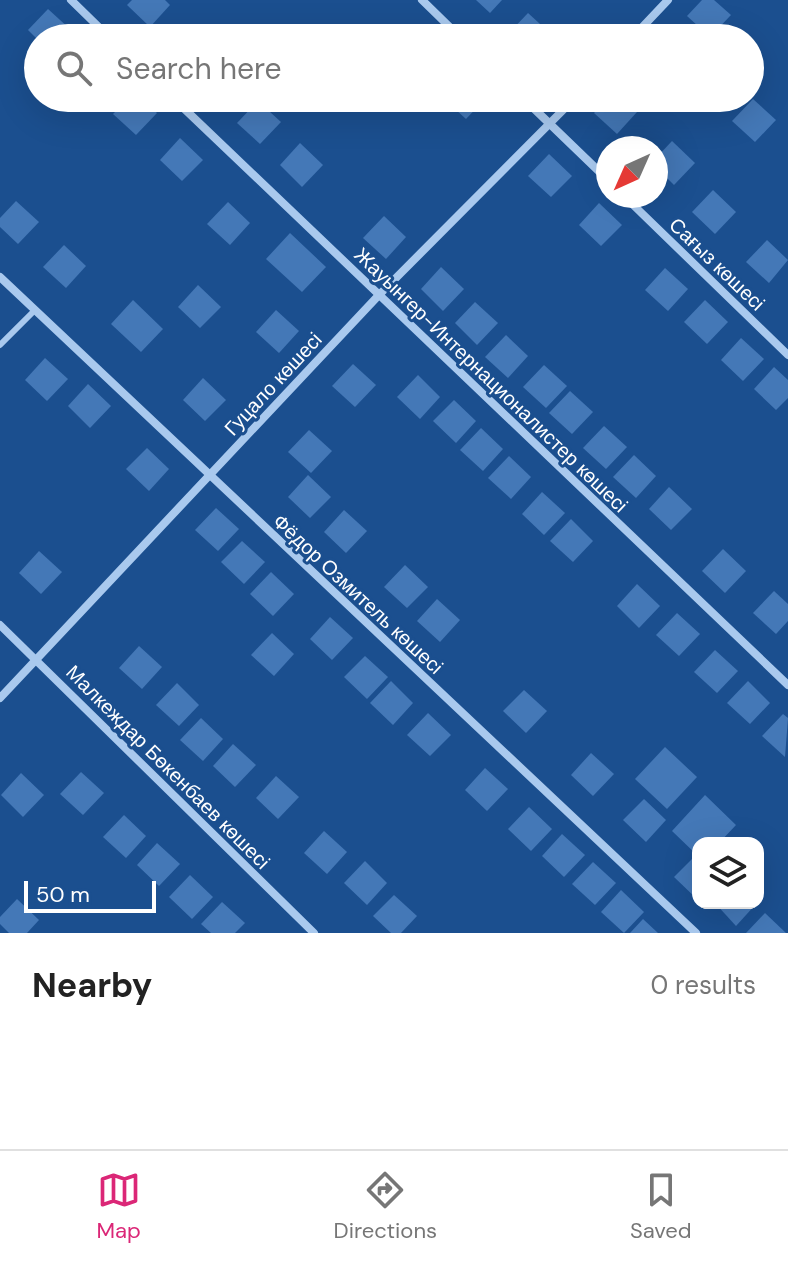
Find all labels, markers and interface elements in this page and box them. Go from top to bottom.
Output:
search box [24,24,764,112]
icon: search [52,46,96,90]
text: Search here [116,49,282,88]
north arrow [596,136,668,208]
street label: Сағыз көшесі [664,212,770,316]
street label: Жауынгер-Интернационалистер көшесі [349,242,633,518]
street label: Гуцало көшесі [219,327,327,441]
street label: Фёдор Озмитель көшесі [267,508,449,680]
street label: Малкеждар Бөкенбаев көшесі [60,659,276,875]
map controls [692,837,764,909]
button: layers [692,837,764,909]
scale bar [24,877,156,913]
text: 50 m [36,880,90,909]
text: Nearby [32,963,152,1008]
text: 0 results [650,968,756,1002]
tab: Map [96,1168,141,1245]
tab: Directions [334,1168,437,1245]
tab: Saved [630,1168,692,1245]

